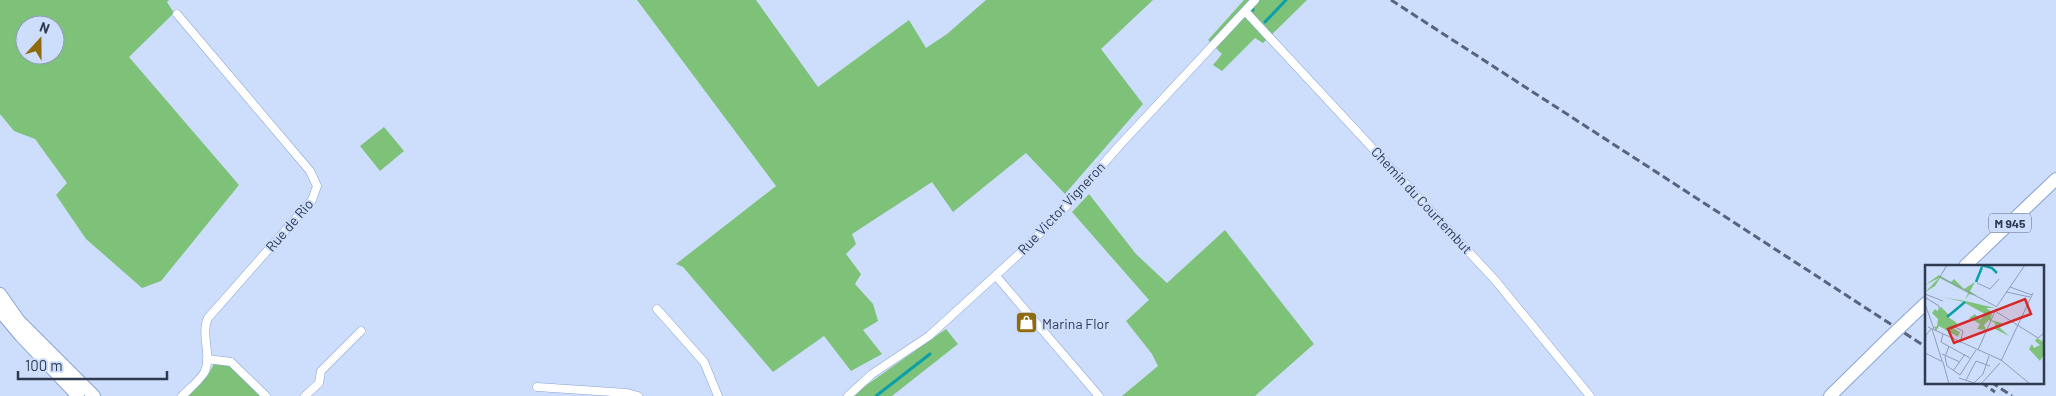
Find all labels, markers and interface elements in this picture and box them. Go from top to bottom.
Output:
north arrow [15,15,65,65]
text: N [37,18,52,37]
street label: Chemin du Courtembut [1368,143,1476,257]
street label: Rue Victor Vigneron [1014,158,1108,258]
street label: Rue de Rio [262,195,316,255]
road number: M 945 [1989,214,2031,232]
inset map [1925,265,2044,384]
shop icon: Marina Flor [1014,311,1038,335]
place label: Marina Flor [1042,315,1109,332]
scale bar [18,348,166,380]
text: 100 m [25,356,63,374]

